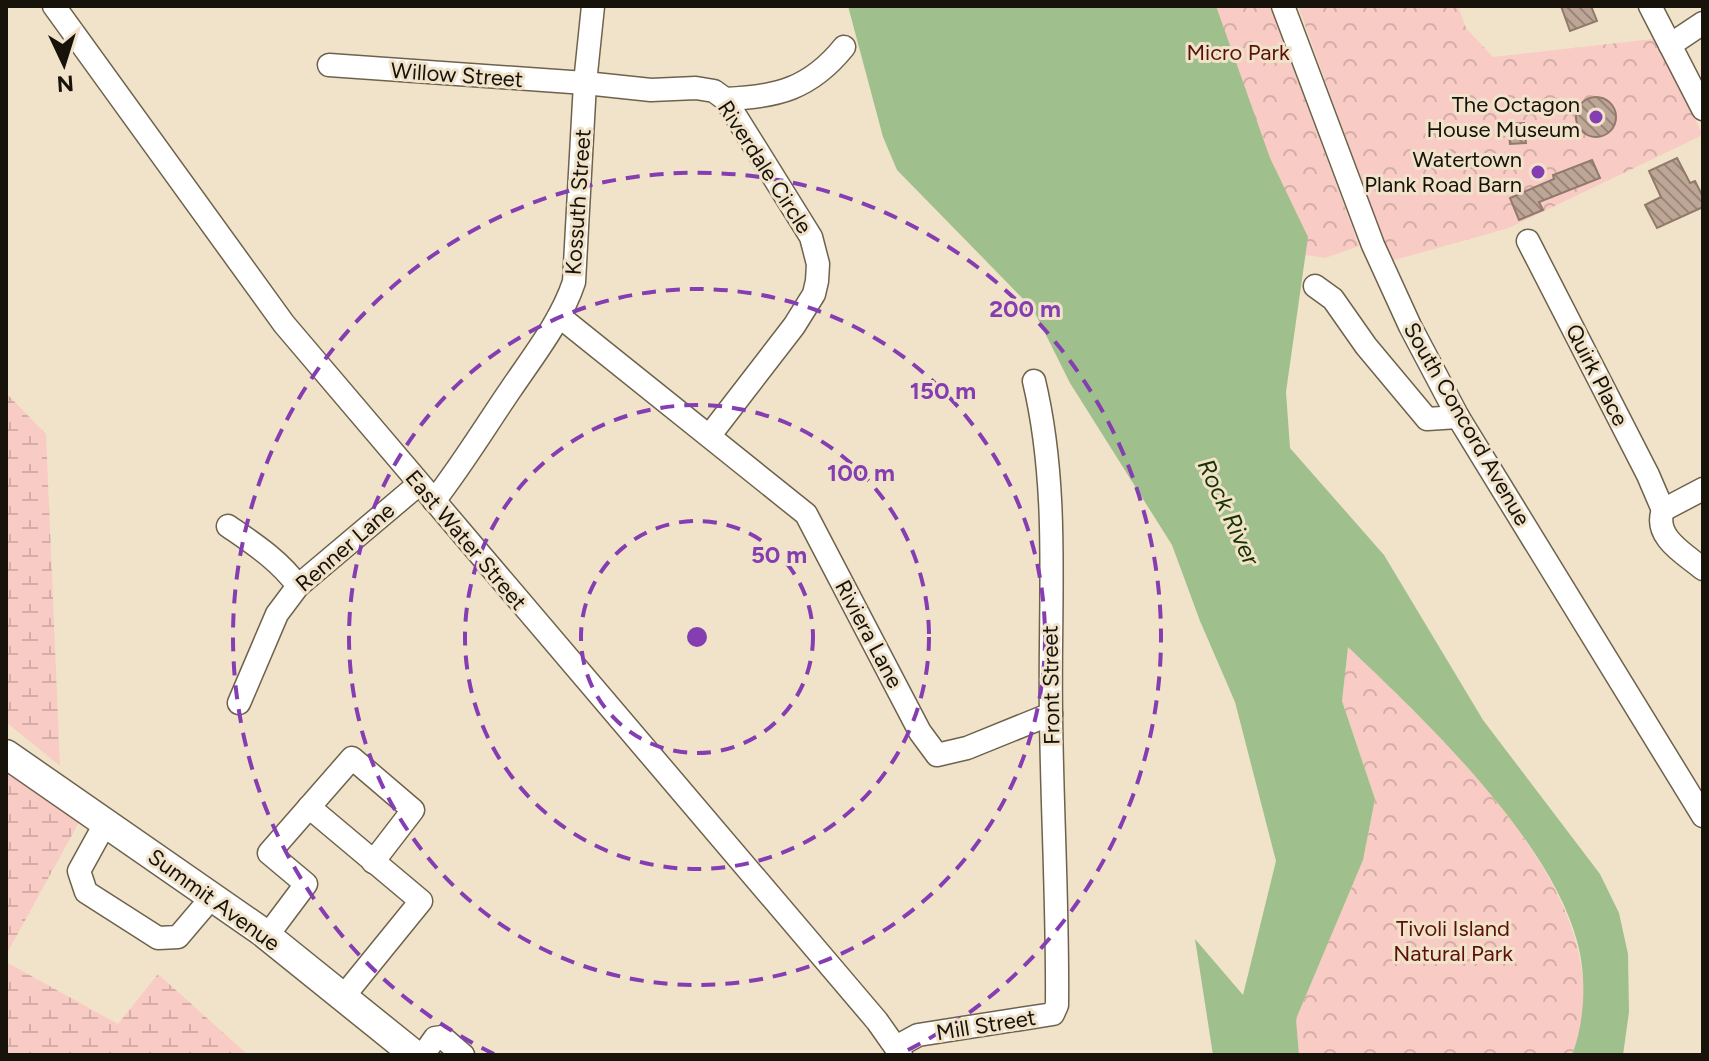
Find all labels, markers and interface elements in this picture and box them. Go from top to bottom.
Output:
north arrow [24,24,104,104]
park label: Micro Park [1186,39,1290,66]
street label: Willow Street [390,57,524,93]
text: N [56,69,75,98]
place label: The Octagon House Museum [1427,91,1580,143]
street label: Riverdale Circle [712,95,818,239]
marker: The Octagon House Museum [1587,108,1605,126]
street label: Kossuth Street [559,128,597,276]
place label: Watertown Plank Road Barn [1364,146,1522,198]
marker: Watertown Plank Road Barn [1529,163,1547,181]
text: 200 m [989,294,1061,323]
street label: South Concord Avenue [1398,318,1536,530]
street label: Quirk Place [1560,320,1634,430]
text: 150 m [910,376,976,405]
water label: Rock River [1192,454,1267,570]
text: 100 m [827,458,895,487]
street label: East Water Street [400,465,532,615]
street label: Renner Lane [290,497,400,597]
text: 50 m [751,540,807,569]
street label: Riviera Lane [829,575,909,693]
centre of rings [683,623,711,651]
street label: Front Street [1036,625,1066,745]
street label: Summit Avenue [143,843,285,957]
park label: Tivoli Island Natural Park [1393,915,1513,967]
street label: Mill Street [934,1004,1038,1046]

